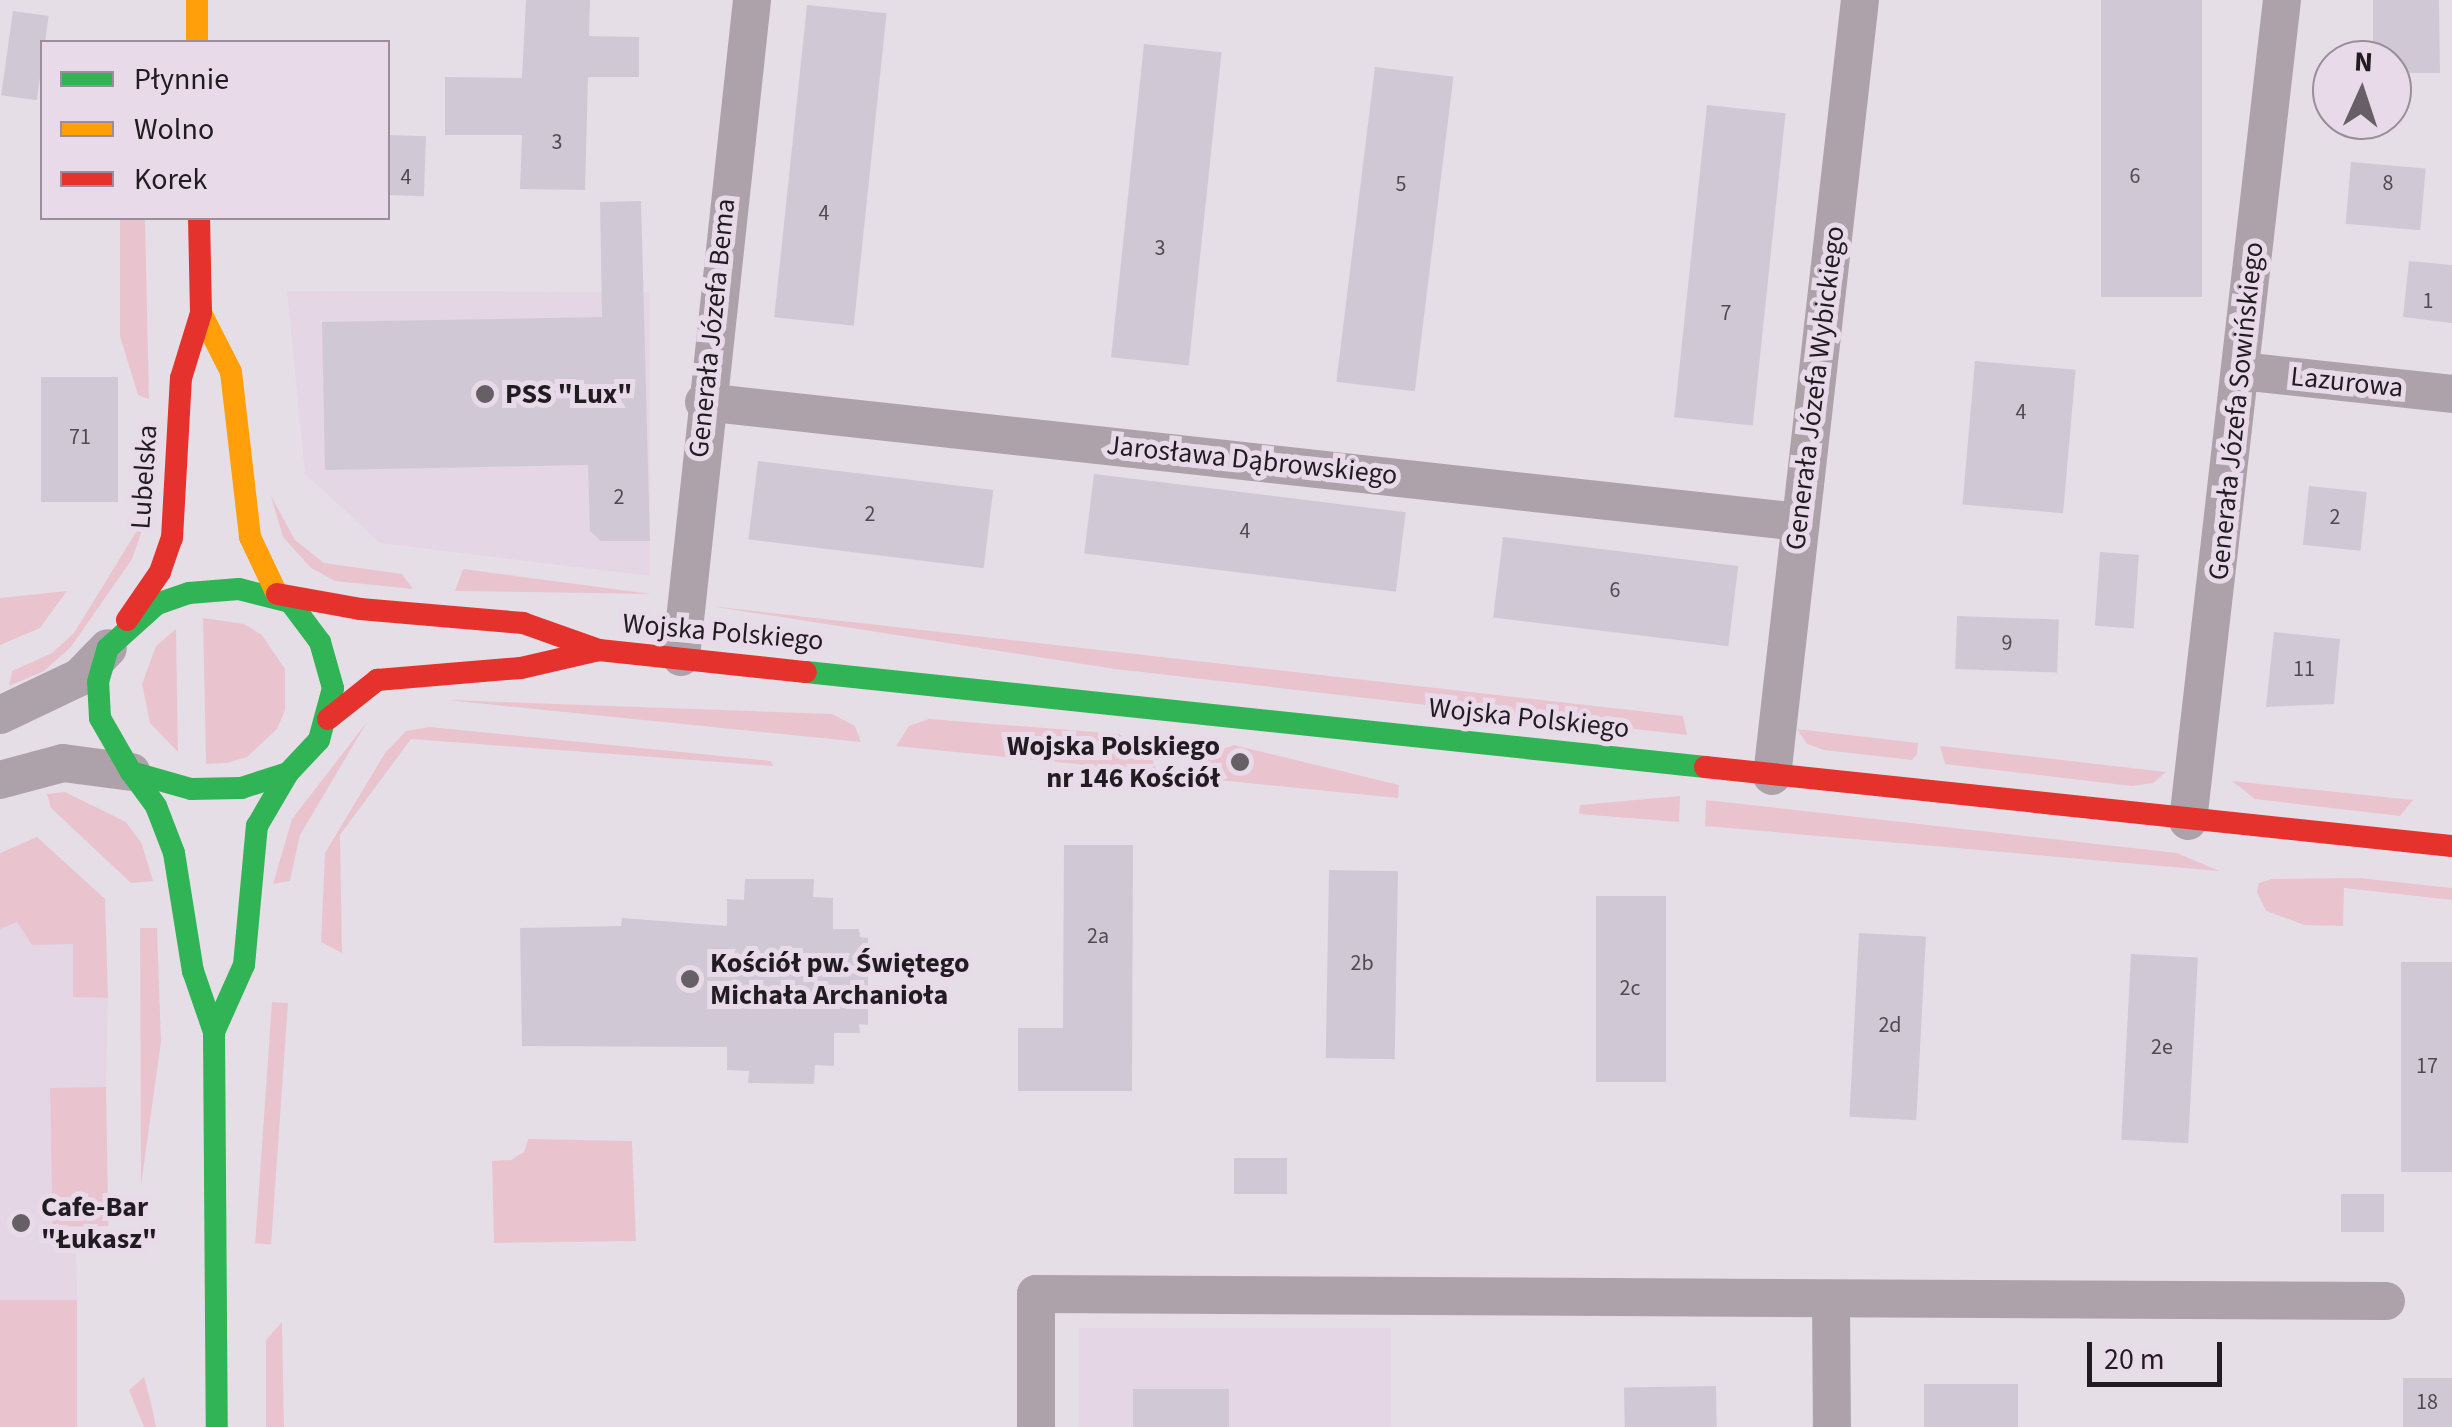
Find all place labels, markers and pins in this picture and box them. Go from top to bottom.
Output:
place label: PSS "Lux" [505,377,632,411]
marker: PSS "Lux" [474,383,496,405]
place label: Wojska Polskiego nr 146 Kościół [1007,729,1220,795]
marker: Wojska Polskiego nr 146 Kościół [1229,751,1251,773]
place label: Kościół pw. Świętego Michała Archanioła [710,946,969,1012]
marker: Kościół pw. Świętego Michała Archanioła [679,968,701,990]
place label: Cafe-Bar "Łukasz" [41,1190,157,1256]
marker: Cafe-Bar "Łukasz" [10,1212,32,1234]

